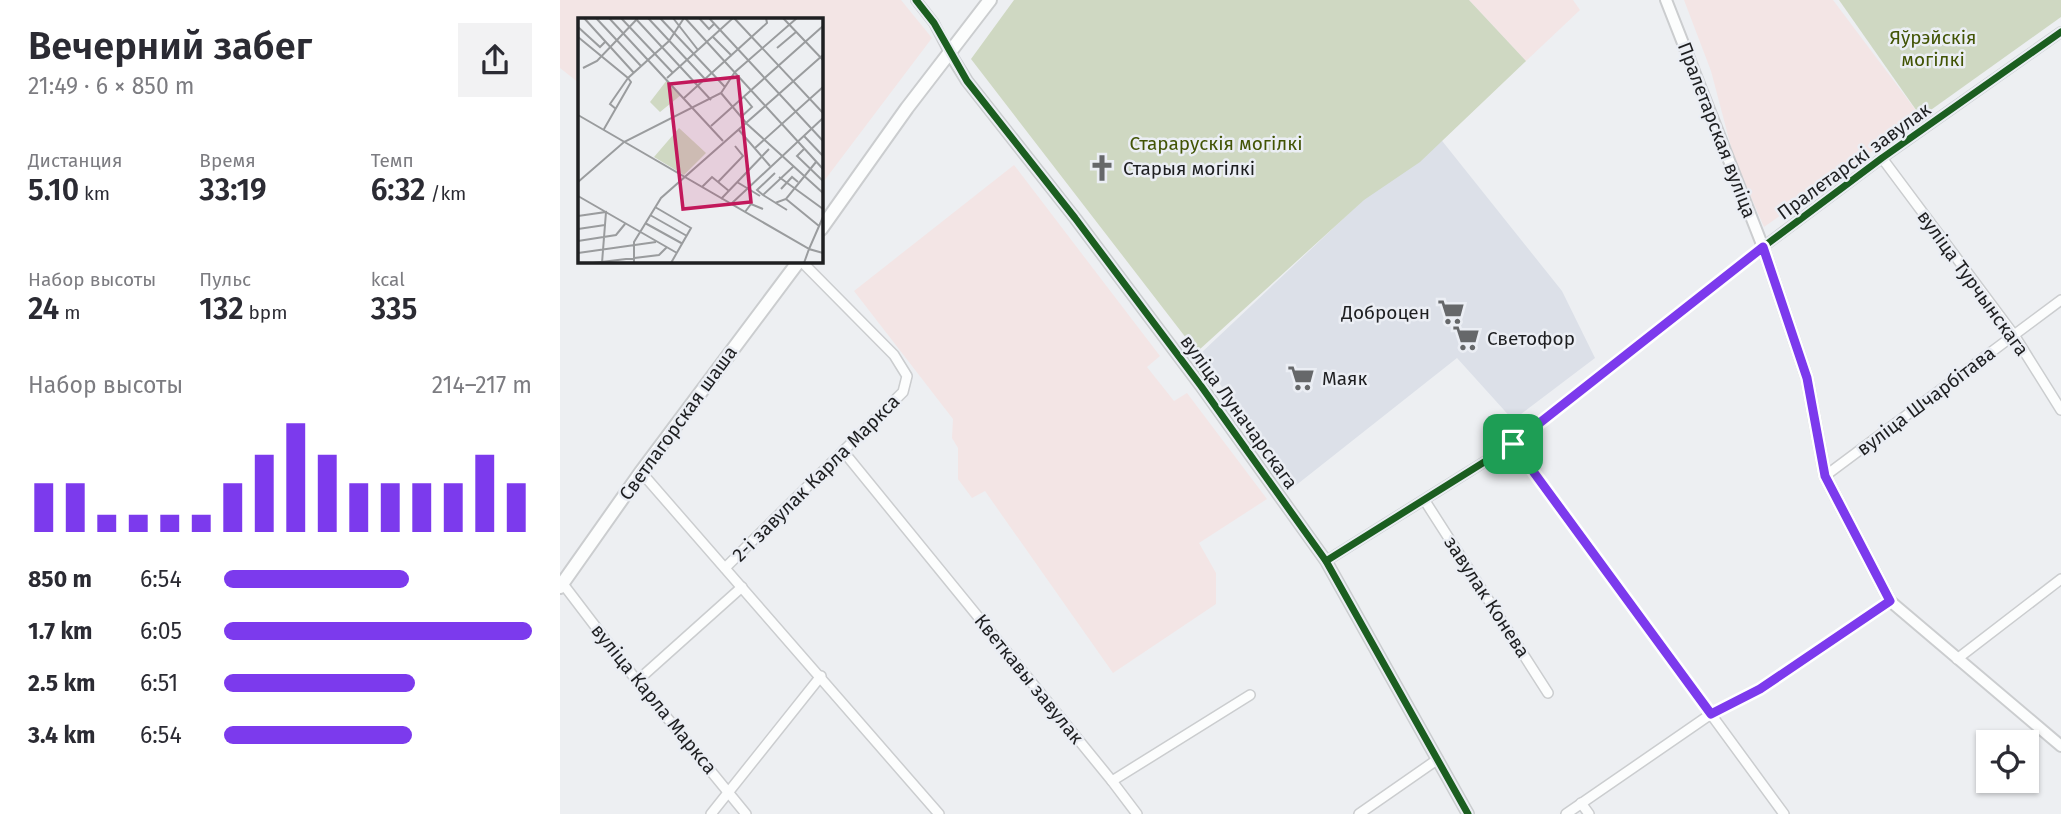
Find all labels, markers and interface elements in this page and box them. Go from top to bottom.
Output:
inset map [578,18,822,262]
text: Вечерний забег [28,23,312,69]
button: share [458,23,532,97]
park label: Яўрэйскія могілкі [1889,26,1977,71]
street label: Пралетарская вуліца [1673,39,1761,221]
text: 21:49 · 6 × 850 m [28,72,195,100]
street label: Пралетарскі завулак [1773,97,1935,224]
park label: Старарускія могілкі [1129,132,1303,155]
text: Дистанция [28,149,123,172]
text: Время [199,149,256,172]
text: Темп [371,149,414,172]
church icon: Старыя могілкі [1087,153,1117,183]
place label: Старыя могілкі [1123,157,1255,180]
text: 5.10 [28,172,79,208]
text: 33:19 [199,172,267,208]
text: 6:32 [371,172,425,208]
text: km [79,182,110,205]
text: /km [425,182,466,205]
street label: вуліца Турчынскага [1912,206,2034,360]
text: Набор высоты [28,268,156,291]
text: Пульс [199,268,251,291]
text: kcal [371,268,405,291]
text: 24 [28,291,59,327]
text: 132 [199,291,244,327]
text: 335 [371,291,417,327]
supermarket icon: Доброцен [1436,297,1466,327]
text: m [59,301,81,324]
text: bpm [244,301,287,324]
place label: Доброцен [1340,301,1430,324]
supermarket icon: Светофор [1451,323,1481,353]
place label: Светофор [1487,327,1575,350]
street label: вуліца Луначарскага [1175,331,1303,493]
street label: Светлагорская шаша [614,341,742,505]
street label: вуліца Шчарбітава [1852,341,2000,461]
supermarket icon: Маяк [1286,363,1316,393]
place label: Маяк [1322,367,1368,390]
text: Набор высоты [28,371,183,399]
text: 214–217 m [432,371,532,399]
street label: 2-і завулак Карла Маркса [728,390,904,566]
pin [1483,414,1543,474]
icon: arrive [1494,425,1532,463]
street label: завулак Конева [1439,532,1535,662]
text: 850 m [28,565,92,593]
text: 6:54 [140,565,182,593]
street label: Кветкавы завулак [970,609,1088,749]
text: 1.7 km [28,617,93,645]
text: 6:05 [140,617,182,645]
street label: вуліца Карла Маркса [586,619,722,779]
text: 2.5 km [28,669,96,697]
text: 6:51 [140,669,178,697]
text: 3.4 km [28,721,96,749]
text: 6:54 [140,721,182,749]
map controls [1976,730,2039,793]
button: locate [1976,730,2039,793]

